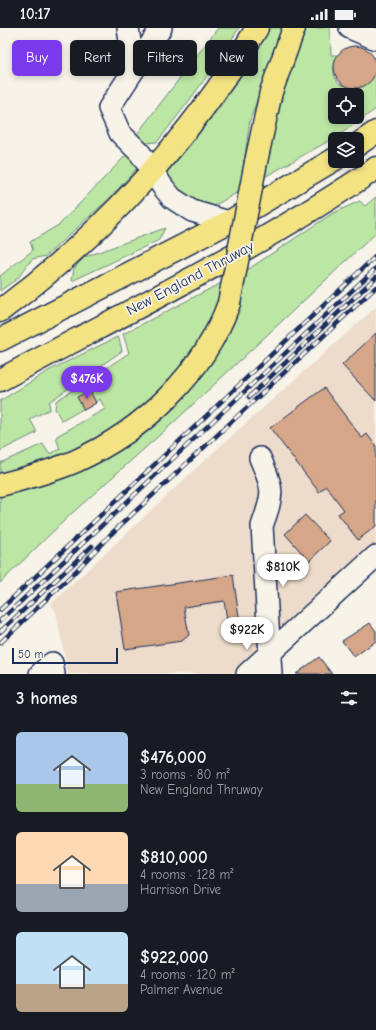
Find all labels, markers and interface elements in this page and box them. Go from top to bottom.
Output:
text: 10:17 [20,5,50,23]
chip: Buy [12,40,62,76]
chip: Rent [70,40,125,76]
chip: Filters [133,40,197,76]
chip: New [205,40,258,76]
map controls [328,88,364,168]
button: locate [328,88,364,124]
button: layers [328,132,364,168]
street label: New England Thruway [123,237,257,319]
pin: $476K [59,366,115,400]
text: $476K [70,371,104,386]
pin: $810K [255,554,311,588]
text: $810K [266,559,300,574]
pin: $922K [219,617,275,651]
text: $922K [230,622,264,637]
scale bar [12,646,118,665]
text: 50 m [18,648,43,661]
icon: filters [338,687,360,709]
text: 3 homes [16,689,77,708]
icon: home [48,748,96,796]
text: $476,000 [140,748,206,767]
text: 3 rooms · 80 m² [140,767,230,782]
text: New England Thruway [140,782,263,797]
icon: home [48,848,96,896]
text: $810,000 [140,848,208,867]
text: 4 rooms · 128 m² [140,867,233,882]
text: Harrison Drive [140,882,221,897]
icon: home [48,948,96,996]
text: $922,000 [140,948,208,967]
text: 4 rooms · 120 m² [140,967,235,982]
text: Palmer Avenue [140,982,223,997]

